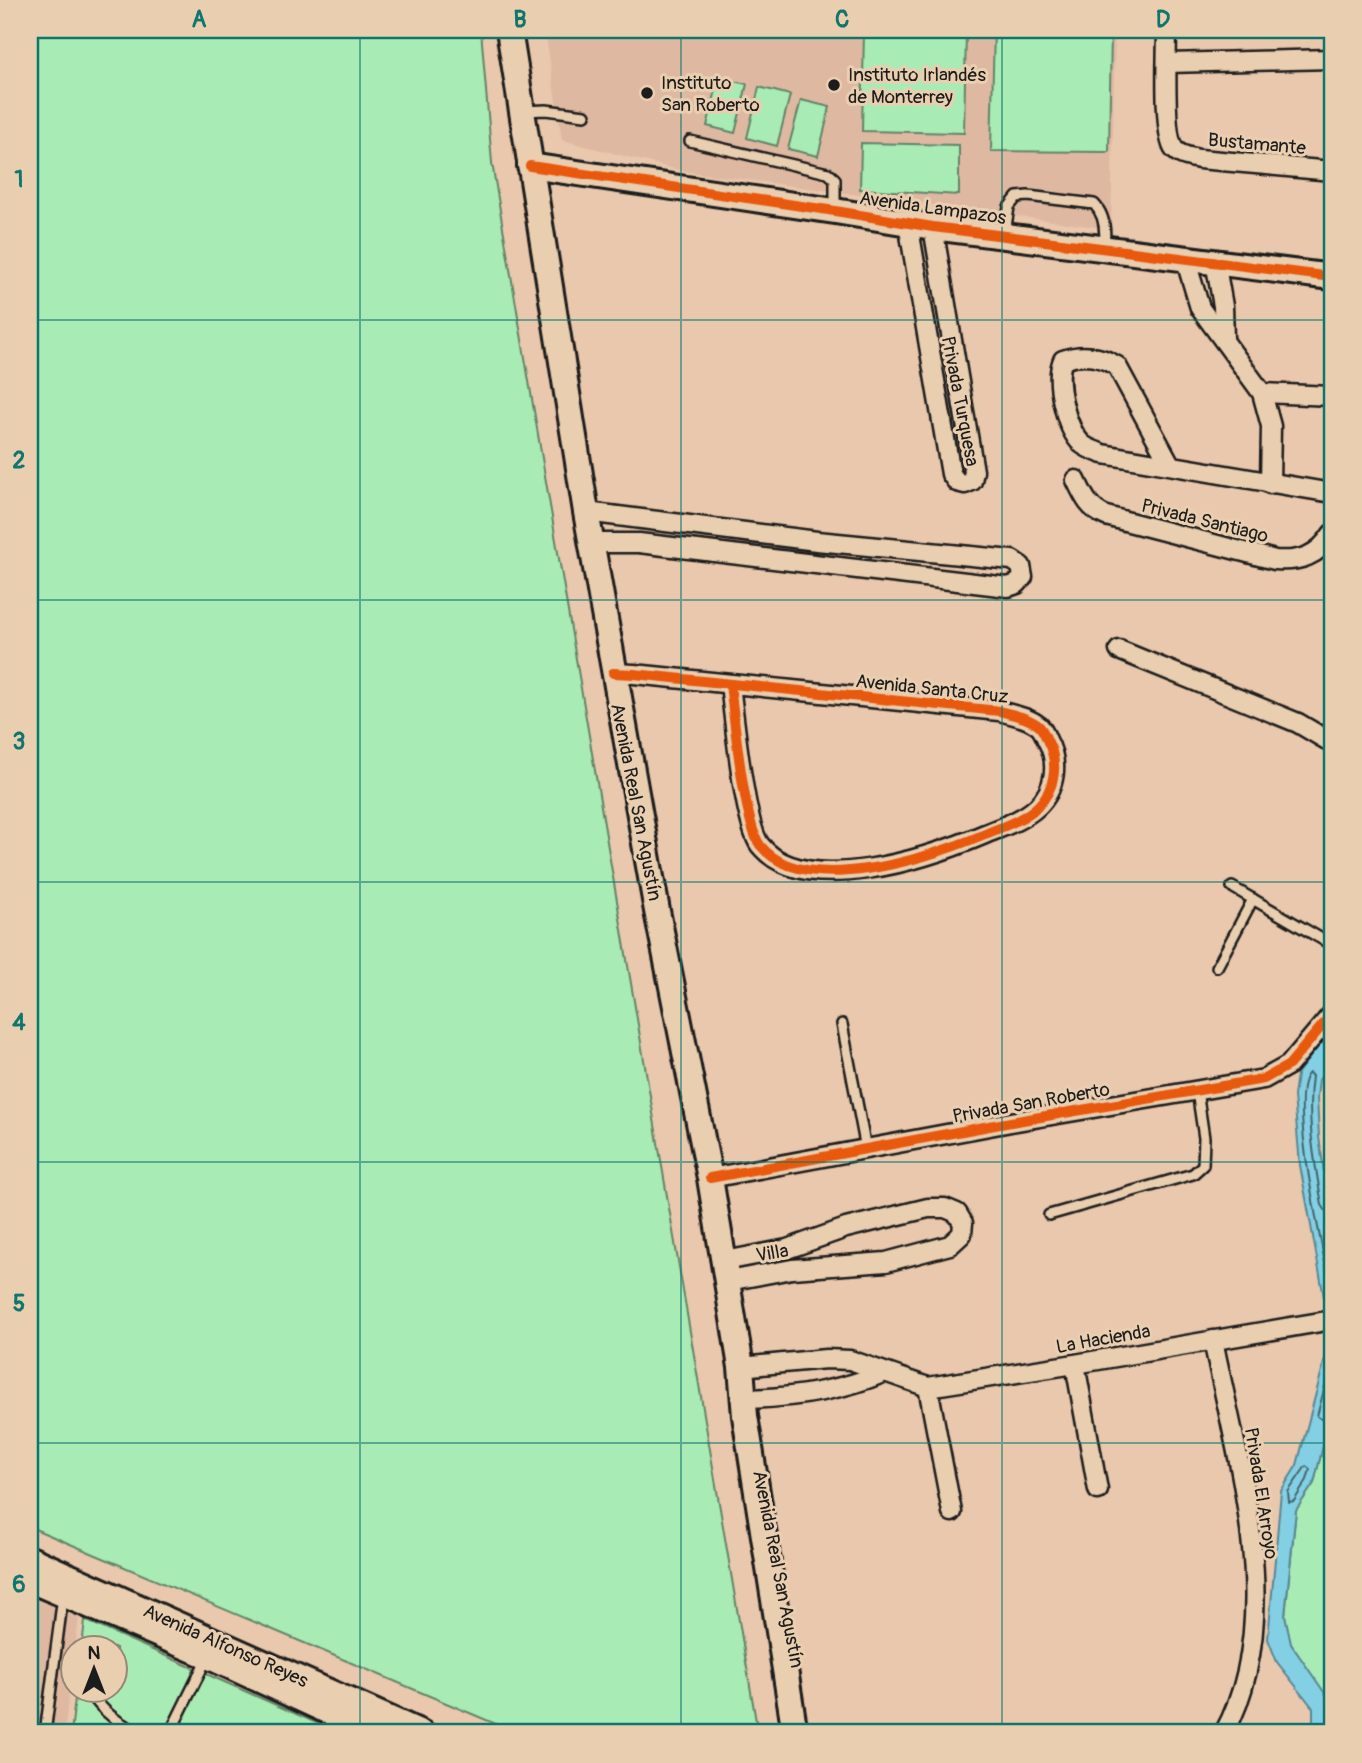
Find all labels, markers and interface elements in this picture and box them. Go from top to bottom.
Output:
text: A [192,5,207,34]
text: B [513,5,527,34]
text: C [835,5,849,34]
text: D [1156,5,1170,34]
place label: Instituto Irlandés de Monterrey [848,63,987,109]
place label: Instituto San Roberto [661,71,760,117]
marker: Instituto Irlandés de Monterrey [826,77,842,93]
marker: Instituto San Roberto [639,85,655,101]
street label: Bustamante [1207,128,1307,160]
text: 1 [15,165,24,194]
street label: Avenida Lampazos [858,186,1008,230]
street label: Privada Turquesa [936,334,984,468]
text: 2 [13,446,26,475]
street label: Privada Santiago [1139,494,1271,548]
street label: Avenida Santa Cruz [854,669,1010,709]
street label: Avenida Real San Agustín [605,701,667,903]
text: 3 [13,727,25,756]
text: 4 [12,1008,26,1037]
street label: Privada San Roberto [951,1077,1112,1129]
street label: Villa [754,1239,790,1267]
text: 5 [13,1289,25,1318]
street label: La Hacienda [1054,1319,1152,1359]
street label: Privada El Arroyo [1239,1426,1283,1561]
street label: Avenida Real San Agustín [747,1468,809,1670]
text: 6 [12,1570,26,1599]
street label: Avenida Alfonso Reyes [139,1599,312,1693]
north arrow [60,1634,130,1704]
text: N [88,1641,101,1665]

